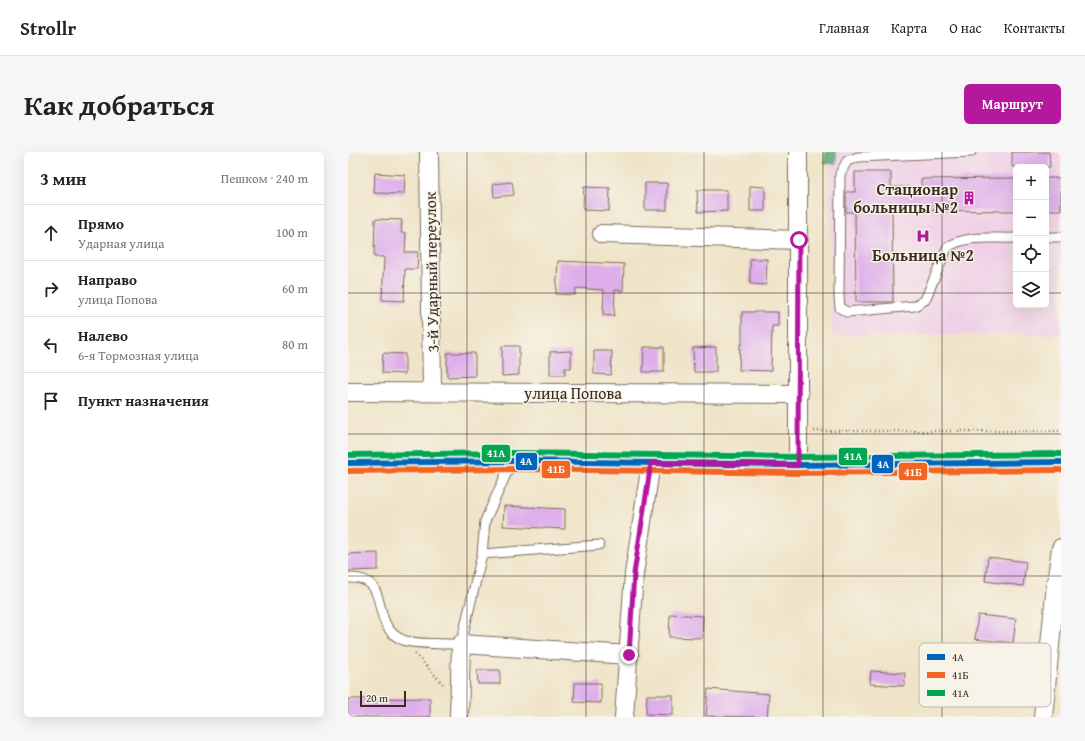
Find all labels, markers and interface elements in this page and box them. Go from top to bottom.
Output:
text: Strollr [20,14,76,42]
text: Главная [819,18,869,38]
text: Карта [891,18,927,38]
text: О нас [949,18,982,38]
text: Контакты [1004,18,1065,38]
text: Как добраться [24,84,214,125]
button: Маршрут [964,84,1061,124]
map controls [1013,164,1049,308]
button: + [1013,164,1049,200]
text: 3 мин [40,166,86,191]
text: Пешком · 240 m [221,169,308,188]
place label: Стационар больницы №2 [853,177,958,219]
building icon: Стационар больницы №2 [961,190,977,206]
street label: 3-й Ударный переулок [418,191,444,353]
button: − [1013,200,1049,236]
text: Прямо [78,213,124,234]
icon: ahead [40,222,62,244]
text: 100 m [276,223,308,242]
hospital icon: Больница №2 [915,228,931,244]
route start [790,231,808,249]
text: Ударная улица [78,234,164,253]
button: locate [1013,236,1049,272]
place label: Больница №2 [872,243,974,267]
text: Направо [78,269,137,290]
button: layers [1013,272,1049,308]
icon: right [40,278,62,300]
text: 60 m [282,279,308,298]
text: улица Попова [78,290,157,309]
text: Налево [78,325,128,346]
icon: left [40,334,62,356]
text: 80 m [282,335,308,354]
text: 6-я Тормозная улица [78,346,199,365]
street label: улица Попова [523,381,622,405]
icon: arrive [40,390,62,412]
text: Пункт назначения [78,390,209,411]
line badge: 41А [481,444,511,463]
text: 41А [487,445,505,461]
line badge: 41А [838,447,868,466]
text: 41А [844,448,862,464]
line badge: 4А [515,452,538,471]
text: 4А [520,453,532,469]
line badge: 4А [871,454,894,474]
text: 4А [877,456,889,472]
line badge: 41Б [541,460,571,479]
text: 41Б [547,461,565,477]
line badge: 41Б [898,462,928,481]
text: 41Б [904,464,922,480]
legend [919,643,1051,707]
route end [620,646,638,664]
text: 4А [952,649,964,665]
text: 41Б [952,667,969,683]
text: 41А [952,685,970,701]
scale bar [360,689,406,708]
text: 20 m [366,690,388,706]

